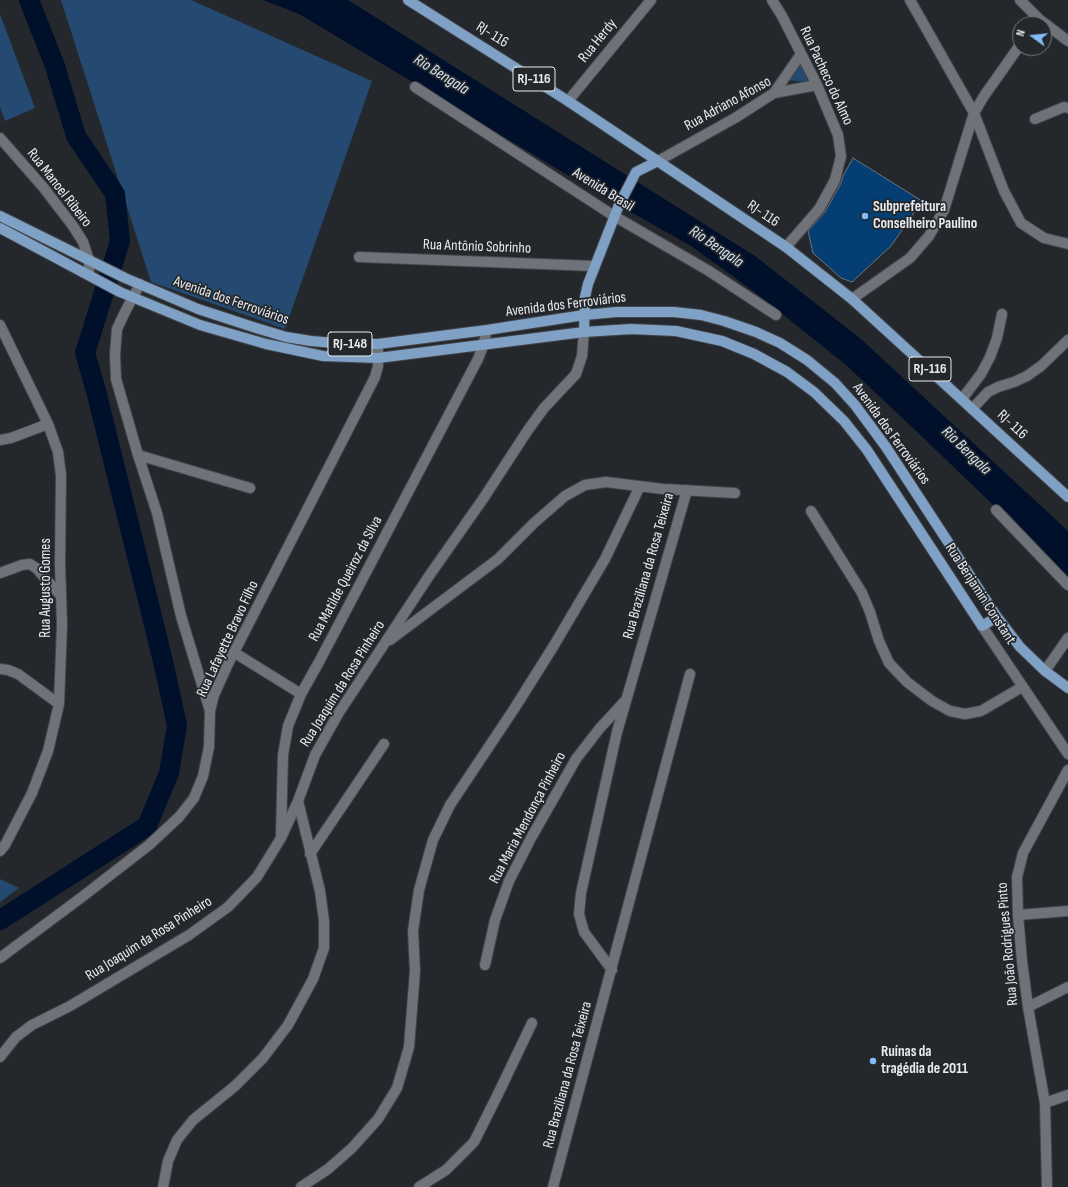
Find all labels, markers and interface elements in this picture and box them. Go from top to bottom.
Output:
street label: Rua Herdy [575,15,621,67]
north arrow [1012,16,1052,56]
street label: RJ- 116 [472,18,512,52]
street label: Rua Pacheco do Almo [795,24,857,128]
text: N [1014,29,1028,38]
water label: Rio Bengala [410,51,472,99]
road number: RJ-116 [513,67,555,91]
street label: Rua Adriano Afonso [681,73,775,135]
street label: Rua Manoel Ribeiro [23,145,95,231]
street label: Avenida Brasil [569,164,637,216]
street label: RJ- 116 [743,197,783,231]
place label: Subprefeitura Conselheiro Paulino [873,198,977,233]
marker: Subprefeitura Conselheiro Paulino [860,211,870,221]
water label: Rio Bengala [685,222,747,272]
street label: Rua Antônio Sobrinho [423,236,531,258]
street label: Avenida dos Ferroviários [171,273,291,329]
street label: Avenida dos Ferroviários [505,289,627,321]
road number: RJ-148 [328,332,372,356]
road number: RJ-116 [909,357,951,381]
street label: Avenida dos Ferroviários [848,380,934,488]
street label: RJ- 116 [993,406,1031,444]
water label: Rio Bengala [937,423,995,479]
street label: Rua Braziliana da Rosa Teixeira [620,491,678,641]
street label: Rua Matilde Queiroz da SIlva [305,513,387,645]
street label: Rua Augusto Gomes [37,538,55,638]
street label: Rua Benjamin Constant [941,540,1019,648]
street label: Rua Lafayette Bravo Filho [193,578,263,700]
street label: Rua Joaquim da Rosa Pinheiro [297,617,389,751]
street label: Rua Maria Mendonça Pinheiro [486,749,570,887]
street label: Rua João Rodrigues Pinto [994,882,1022,1006]
street label: Rua Joaquim da Rosa Pinheiro [82,893,216,985]
street label: Rua Braziliana da Rosa Teixeira [540,1000,596,1150]
place label: Ruínas da tragédia de 2011 [881,1043,968,1078]
marker: Ruínas da tragédia de 2011 [868,1056,878,1066]

